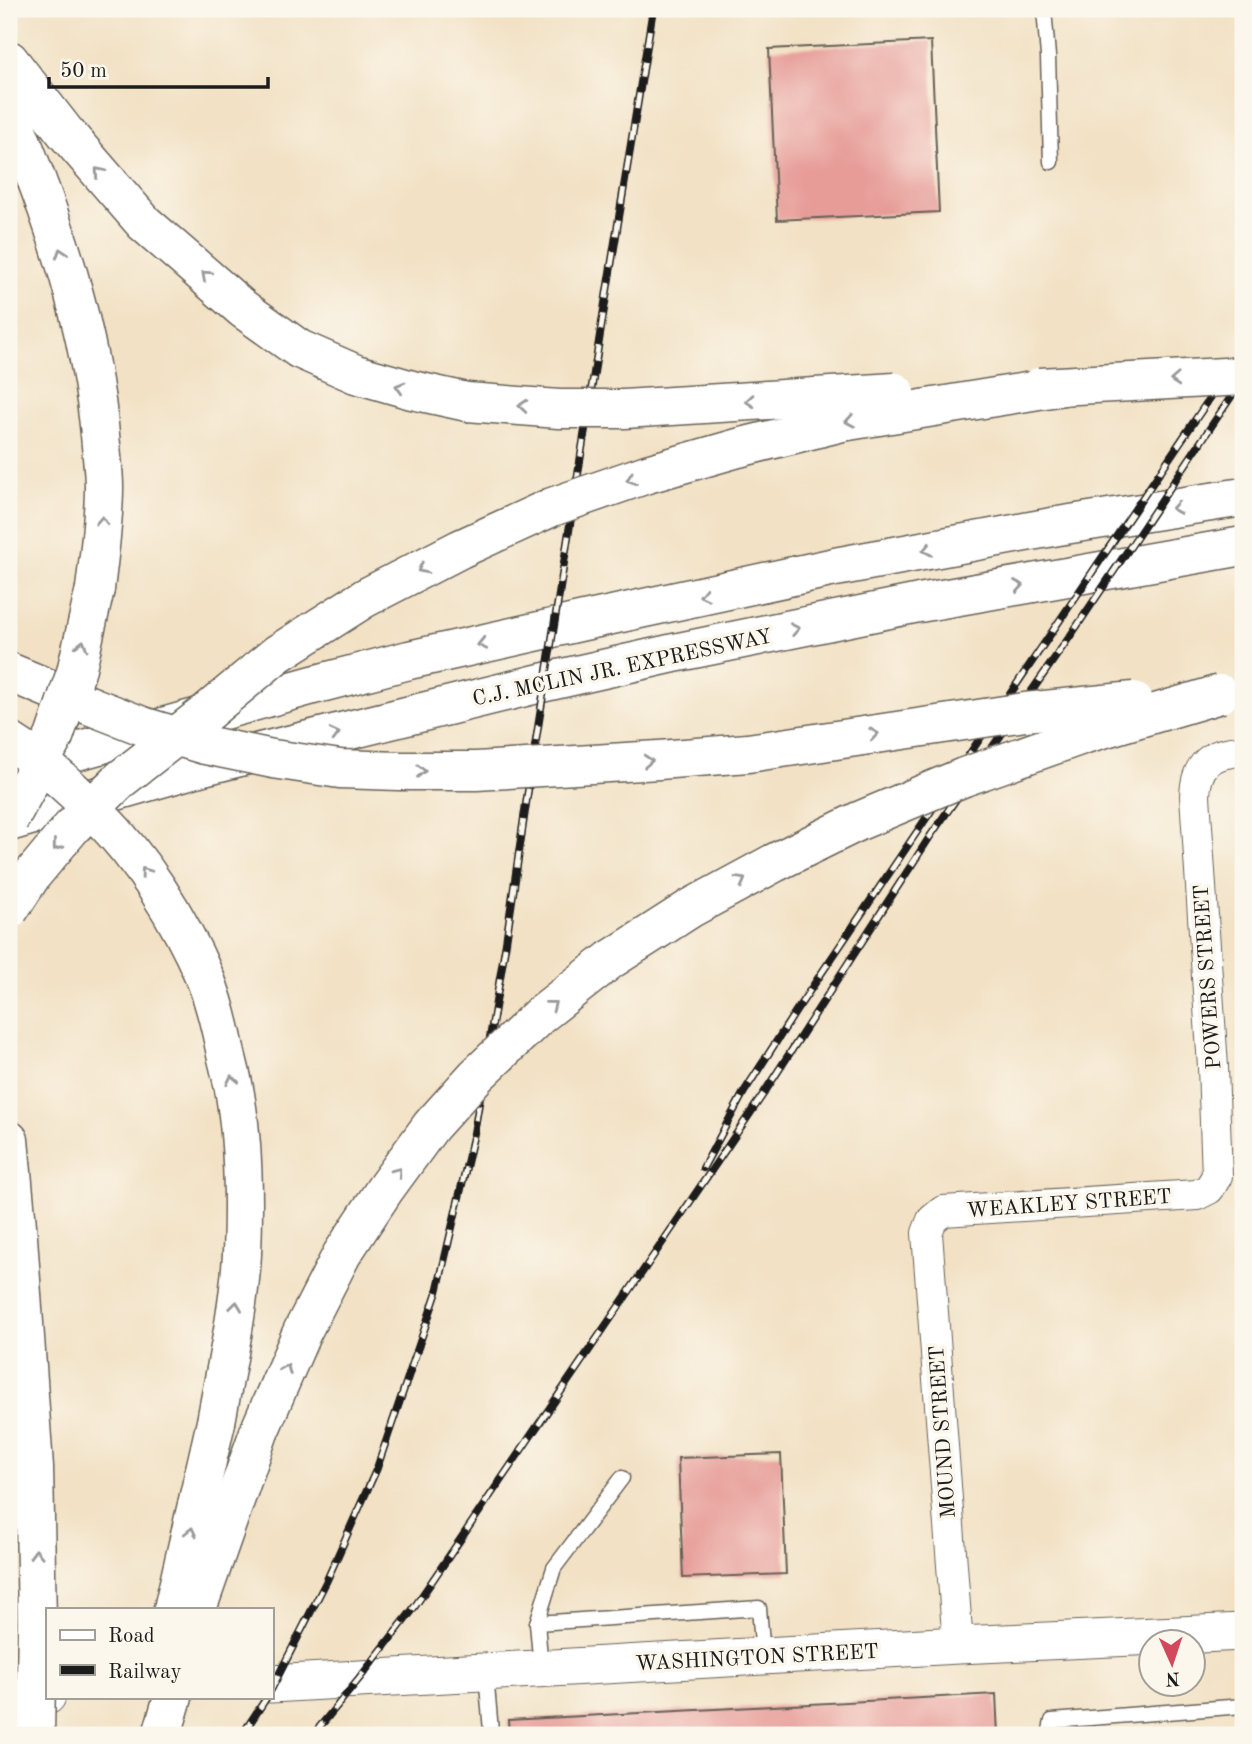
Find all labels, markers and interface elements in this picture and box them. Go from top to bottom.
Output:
scale bar [49,46,268,90]
text: 50 m [60,61,107,82]
one-way arrow [95,167,107,180]
one-way arrow [55,247,70,259]
one-way arrow [201,271,214,283]
one-way arrow [1169,372,1180,387]
one-way arrow [395,380,407,395]
one-way arrow [744,393,755,408]
one-way arrow [517,399,528,414]
one-way arrow [845,413,856,428]
one-way arrow [625,471,637,485]
one-way arrow [1170,500,1182,515]
one-way arrow [94,515,109,526]
one-way arrow [921,542,933,557]
one-way arrow [417,560,429,574]
one-way arrow [1013,579,1025,594]
one-way arrow [698,587,710,602]
one-way arrow [789,622,801,637]
street label: C.J. MCLIN JR. EXPRESSWAY [471,626,774,711]
one-way arrow [476,636,488,650]
one-way arrow [74,639,89,651]
one-way arrow [329,727,341,742]
one-way arrow [868,727,879,742]
one-way arrow [642,754,653,769]
one-way arrow [416,763,426,779]
one-way arrow [52,838,65,850]
one-way arrow [141,867,154,880]
one-way arrow [734,876,747,889]
street label: POWERS STREET [1192,884,1225,1070]
one-way arrow [544,1001,556,1014]
one-way arrow [225,1074,240,1086]
one-way arrow [389,1167,402,1180]
street label: WEAKLEY STREET [966,1187,1172,1222]
one-way arrow [228,1300,243,1312]
street label: MOUND STREET [927,1345,960,1519]
one-way arrow [278,1364,292,1377]
one-way arrow [182,1526,197,1538]
one-way arrow [28,1548,43,1559]
legend [46,1608,273,1698]
text: Road [108,1626,155,1647]
north arrow [1136,1628,1206,1698]
street label: WASHINGTON STREET [635,1642,879,1675]
text: Railway [108,1662,182,1683]
text: N [1165,1668,1181,1687]

